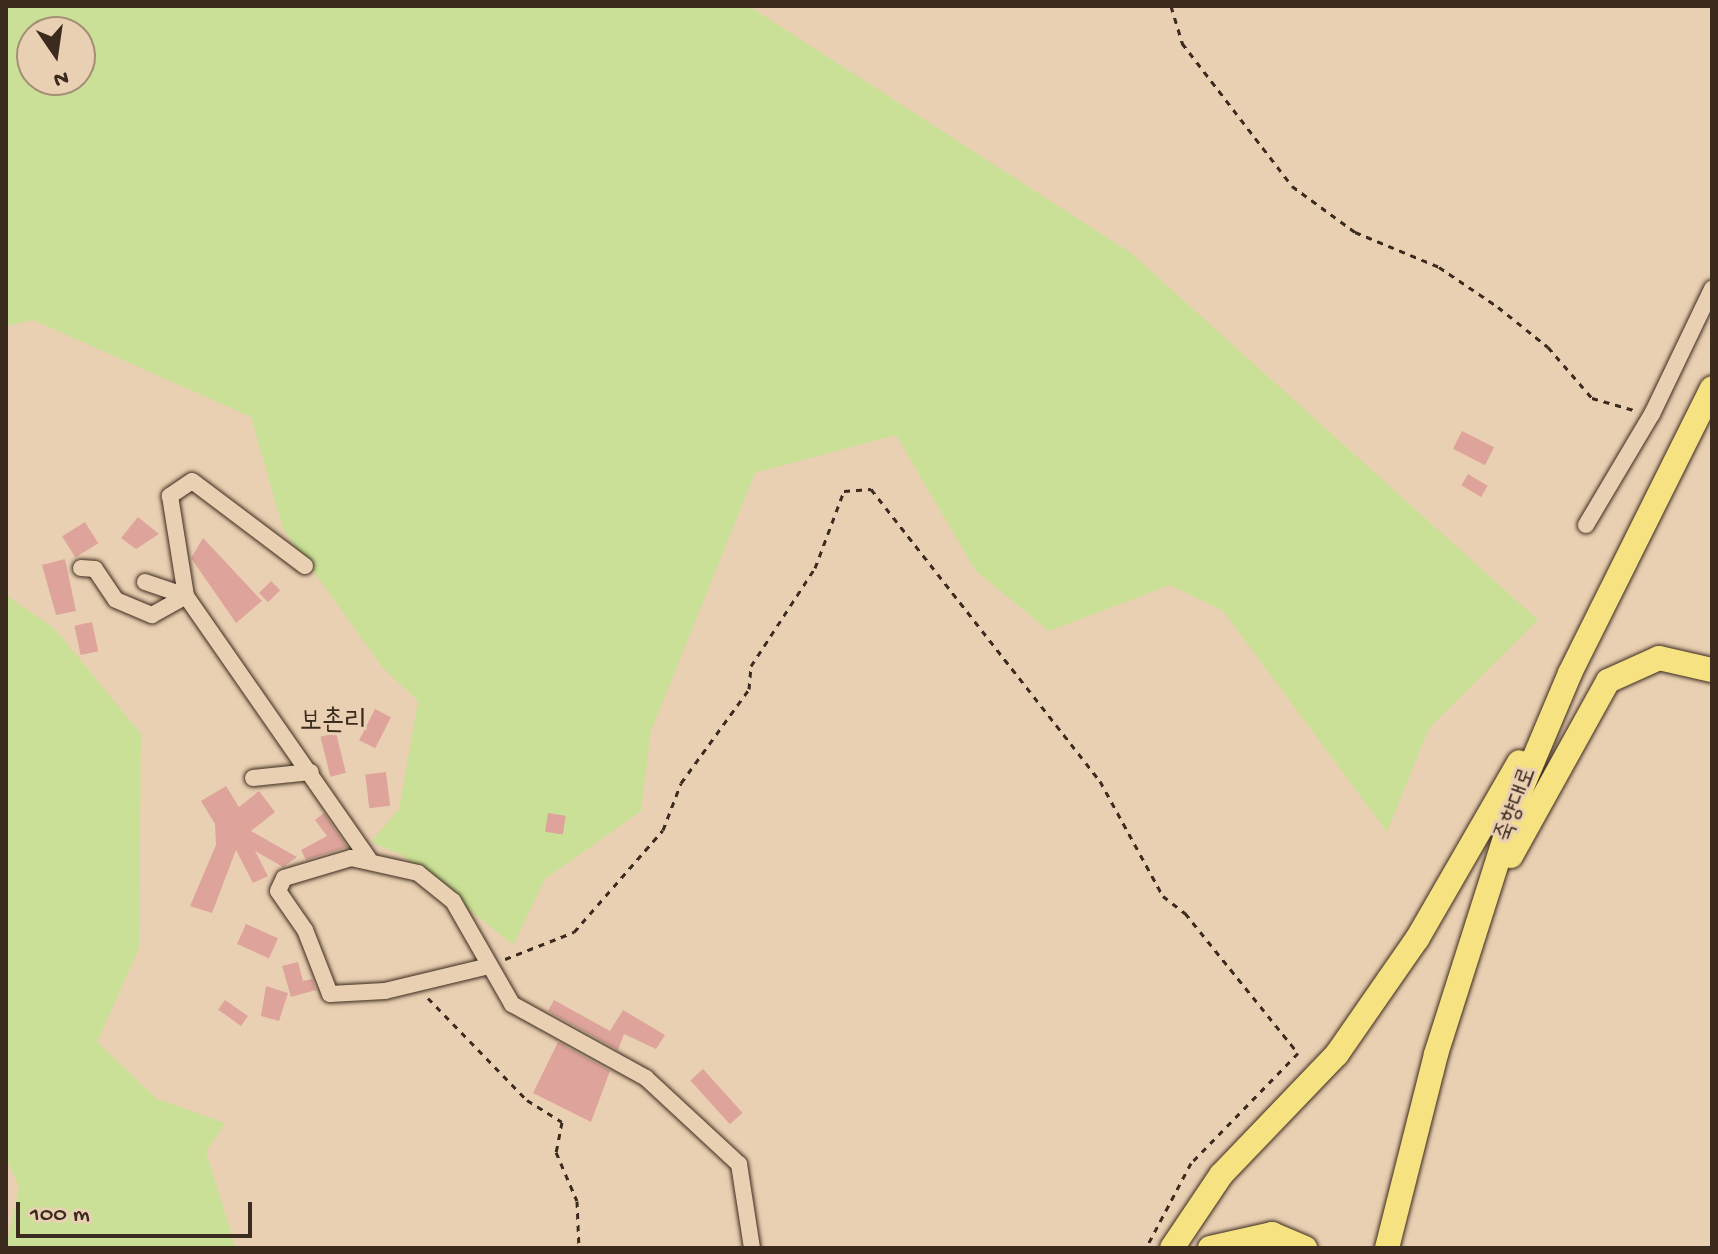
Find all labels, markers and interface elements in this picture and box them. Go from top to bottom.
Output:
north arrow [16,16,96,96]
text: N [51,63,71,92]
district label: 보촌리 [299,706,367,740]
street label: 죽향대로 [1490,764,1544,846]
scale bar [20,1186,256,1236]
text: 100 m [30,1201,90,1230]

